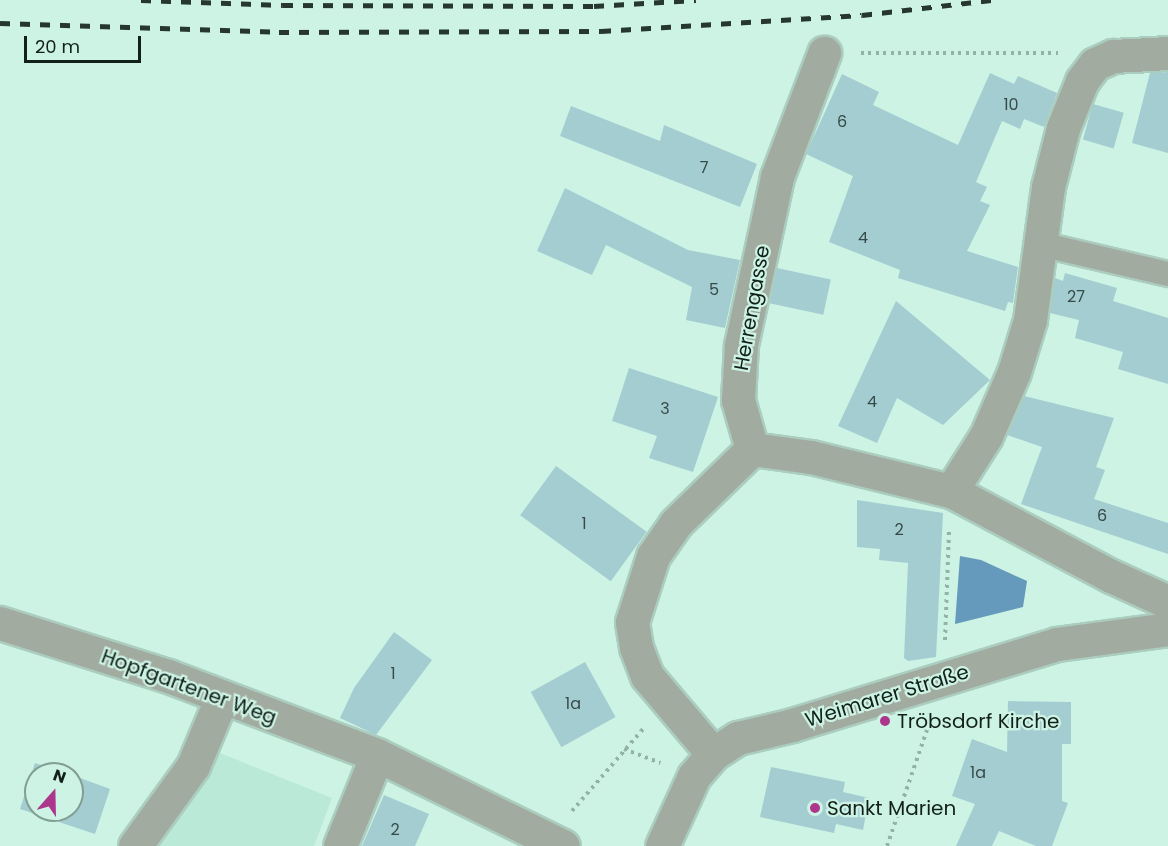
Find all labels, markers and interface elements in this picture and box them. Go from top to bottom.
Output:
scale bar [27,24,144,62]
text: 20 m [35,34,80,59]
house number: 10 [1003,95,1019,115]
house number: 6 [837,112,847,132]
house number: 7 [700,158,708,178]
house number: 4 [858,228,868,248]
street label: Herrengasse [729,244,775,372]
house number: 5 [709,280,719,300]
house number: 27 [1067,287,1085,307]
house number: 4 [867,392,877,412]
house number: 3 [660,399,670,419]
house number: 6 [1097,506,1107,526]
house number: 1 [581,514,587,534]
house number: 2 [894,520,904,540]
street label: Hopfgartener Weg [98,644,280,730]
street label: Weimarer Straße [802,660,972,732]
house number: 1 [390,664,396,684]
house number: 1a [565,694,581,714]
place label: Tröbsdorf Kirche [897,709,1059,733]
marker: Tröbsdorf Kirche [878,714,892,728]
north arrow [24,762,84,822]
house number: 1a [970,763,986,783]
text: N [50,764,69,789]
place label: Sankt Marien [827,796,956,820]
marker: Sankt Marien [808,801,822,815]
house number: 2 [390,820,400,840]

